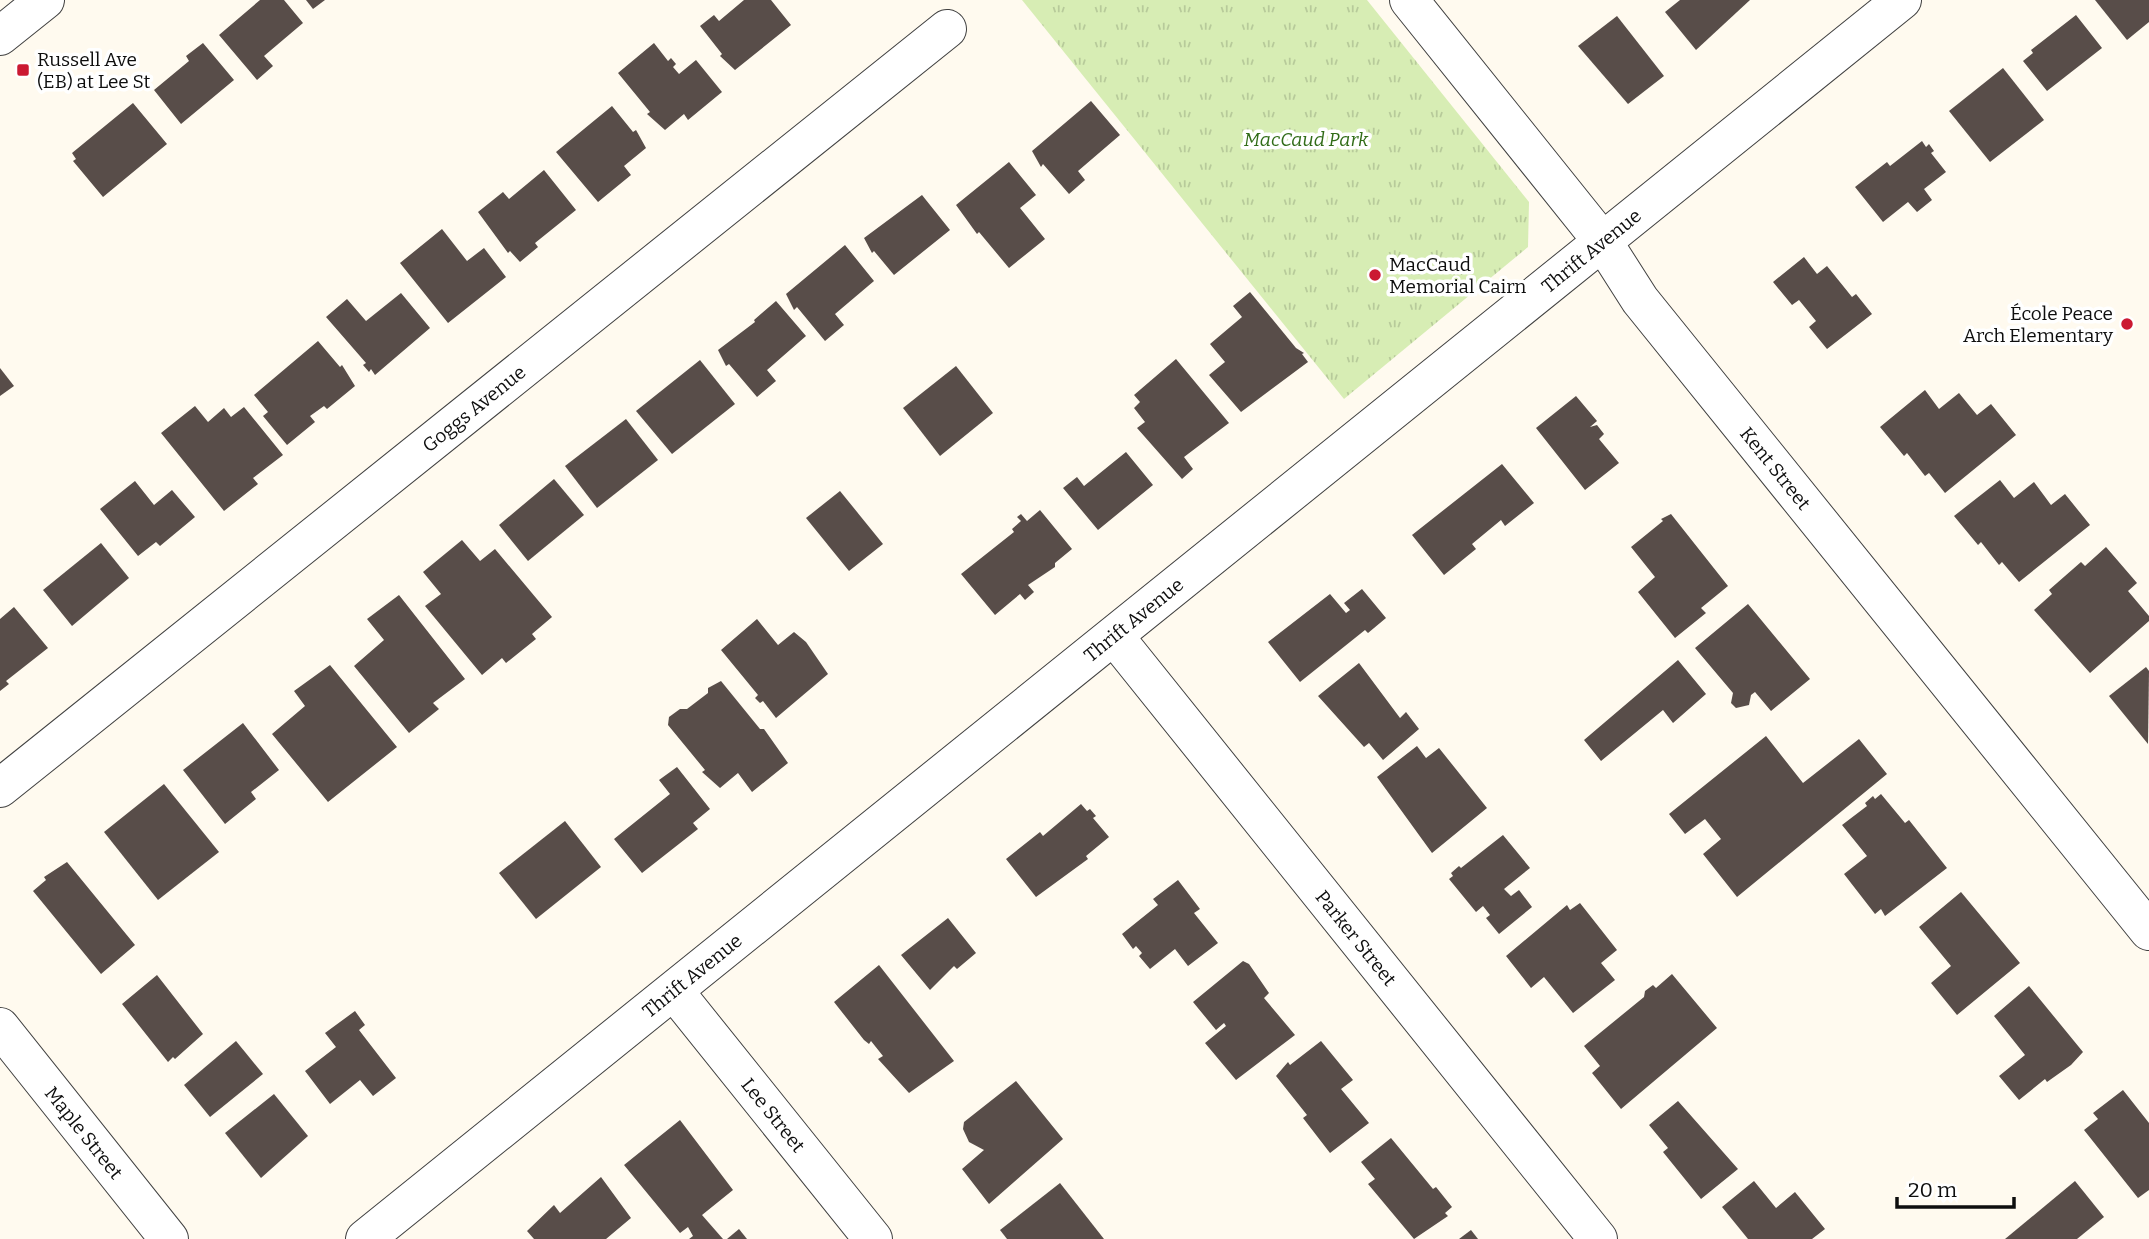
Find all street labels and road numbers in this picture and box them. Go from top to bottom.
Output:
street label: Thrift Avenue [1537,204,1645,297]
street label: Goggs Avenue [417,360,530,457]
street label: Kent Street [1735,422,1816,514]
street label: Thrift Avenue [1079,573,1188,666]
street label: Parker Street [1311,885,1402,990]
street label: Thrift Avenue [638,929,746,1022]
street label: Lee Street [737,1073,810,1157]
street label: Maple Street [40,1082,128,1184]

